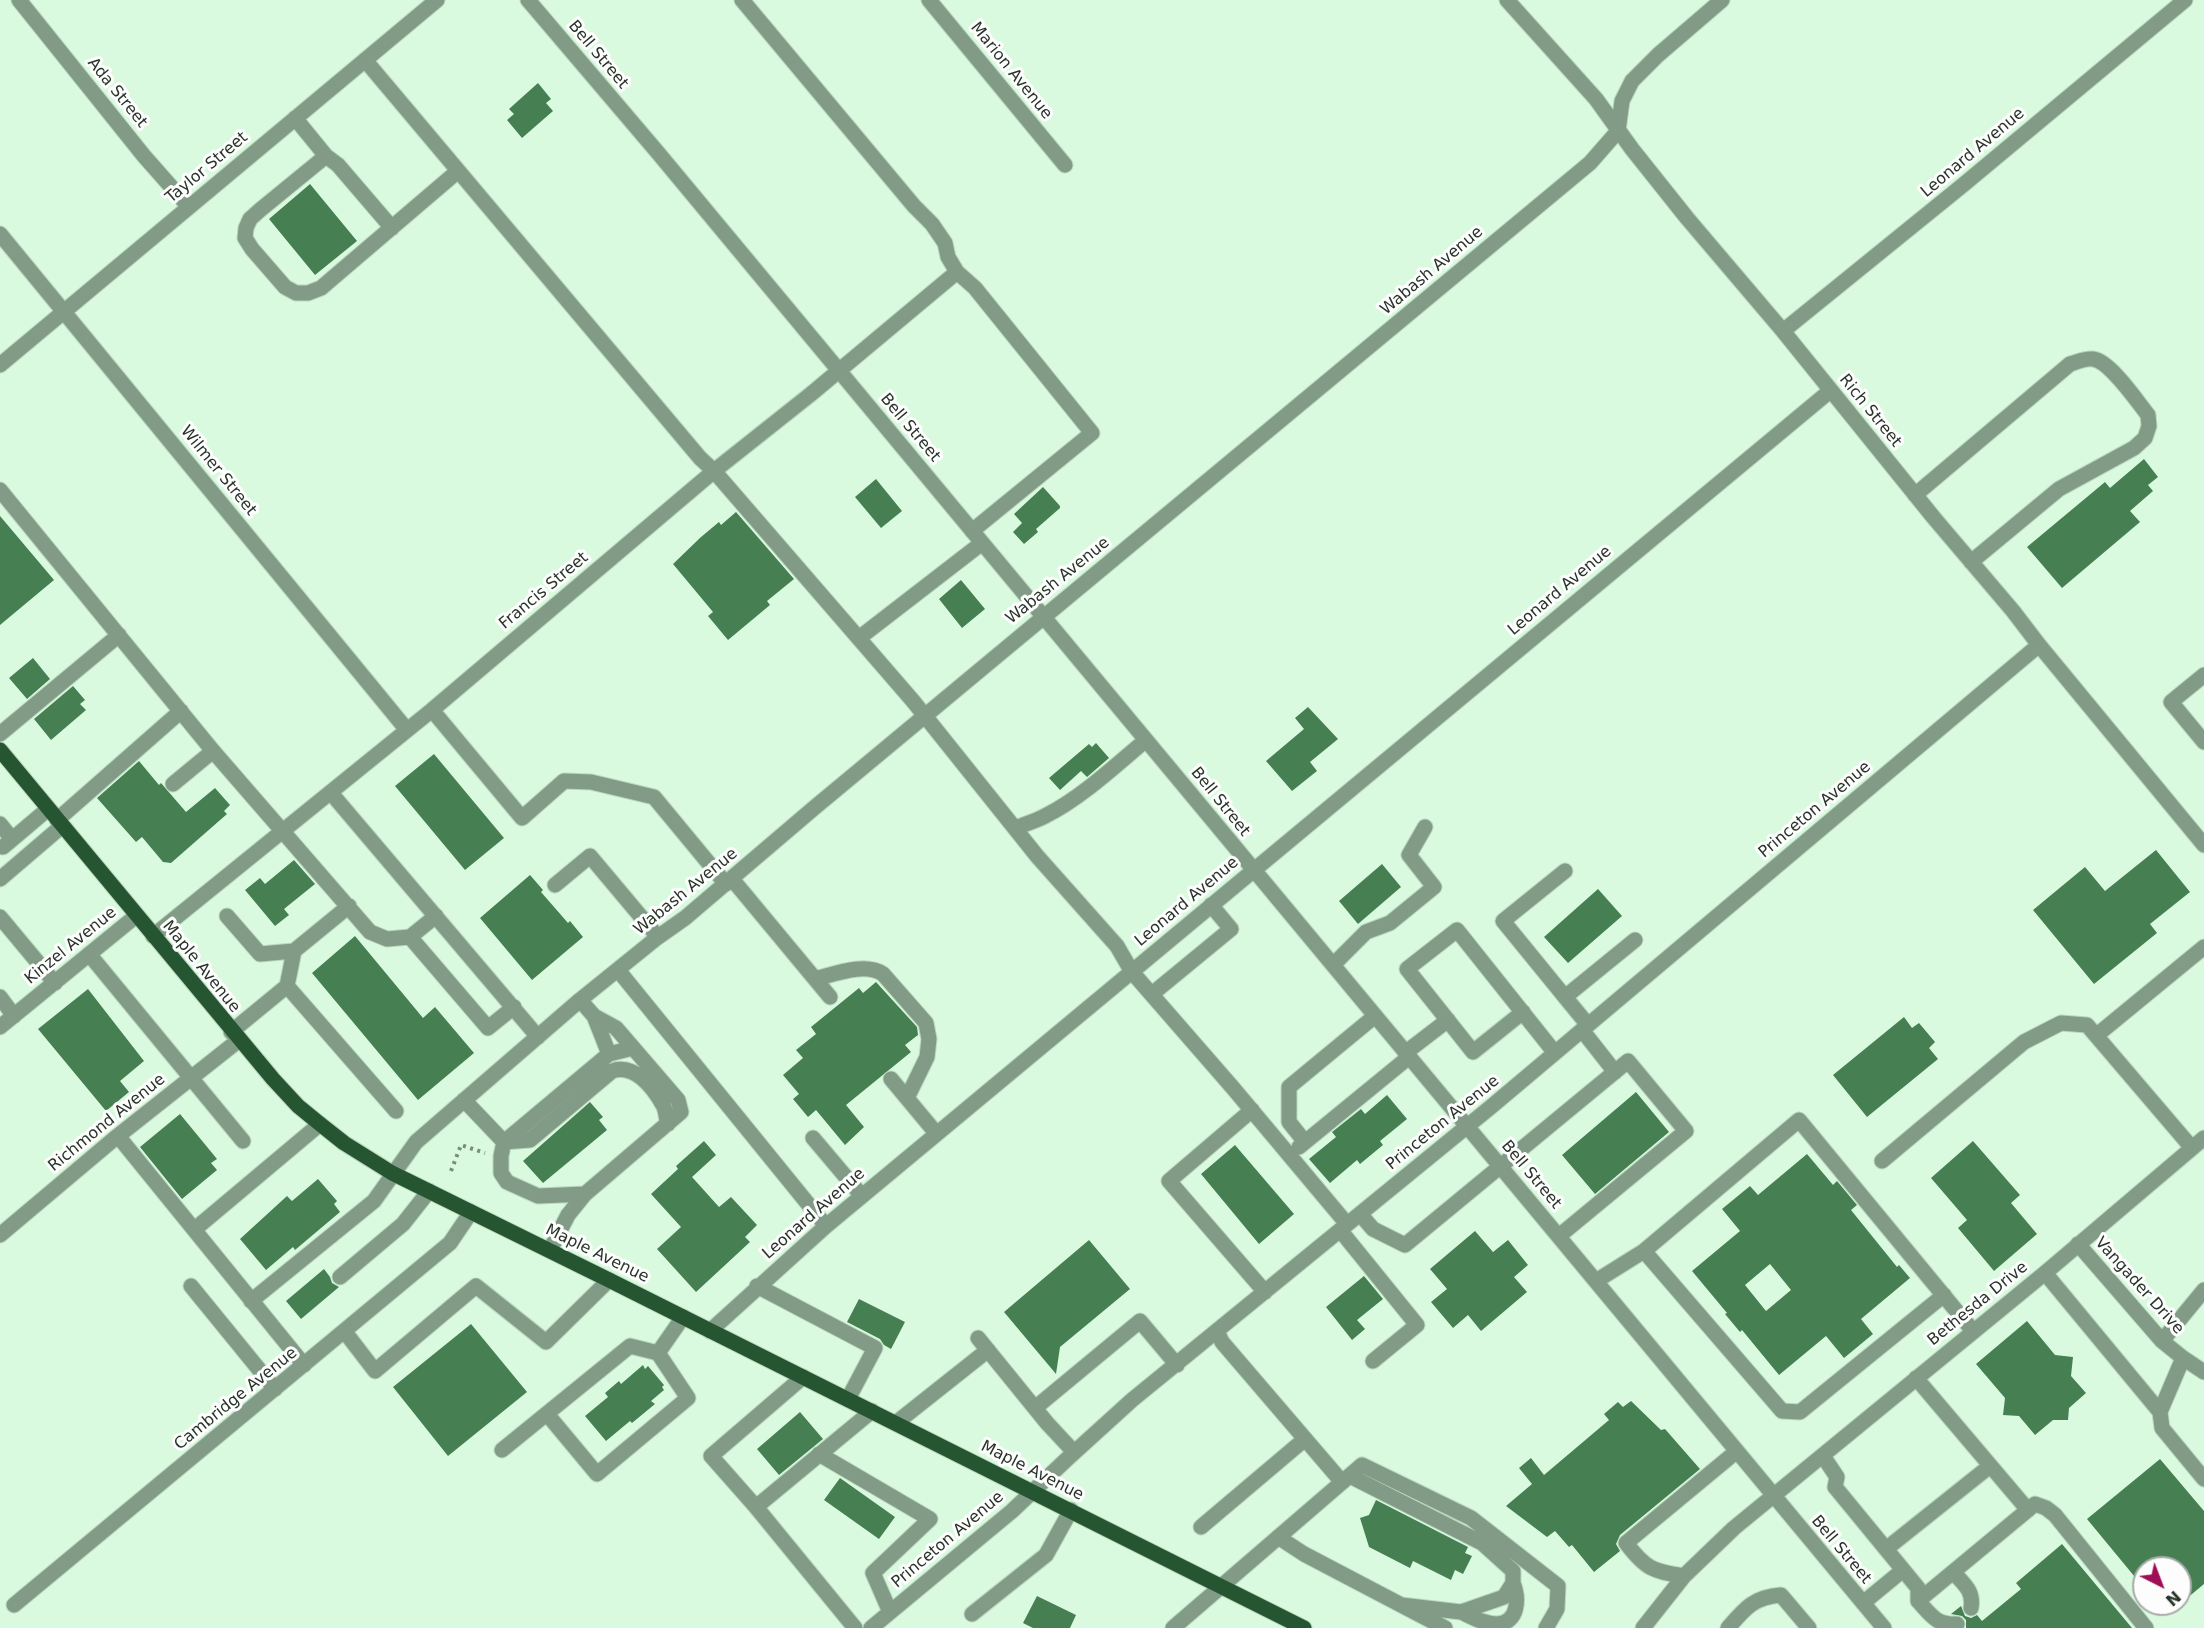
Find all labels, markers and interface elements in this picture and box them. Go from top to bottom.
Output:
street label: Bell Street [564,17,632,93]
street label: Marion Avenue [966,19,1056,123]
street label: Ada Street [83,54,151,132]
street label: Leonard Avenue [1917,104,2029,202]
street label: Taylor Street [162,128,252,208]
street label: Wabash Avenue [1377,223,1487,319]
street label: Rich Street [1835,371,1905,451]
street label: Bell Street [876,390,944,466]
street label: Wilmer Street [176,422,260,520]
street label: Wabash Avenue [1002,533,1114,629]
street label: Leonard Avenue [1504,542,1616,640]
street label: Francis Street [496,548,592,634]
street label: Princeton Avenue [1755,758,1875,862]
street label: Bell Street [1186,764,1254,840]
street label: Wabash Avenue [630,844,742,940]
street label: Leonard Avenue [1131,853,1243,951]
street label: Kinzel Avenue [21,903,121,989]
street label: Maple Avenue [158,917,244,1017]
street label: Richmond Avenue [45,1070,169,1176]
street label: Princeton Avenue [1383,1072,1503,1174]
street label: Bell Street [1497,1137,1565,1213]
street label: Leonard Avenue [759,1164,869,1264]
street label: Maple Avenue [542,1221,652,1287]
street label: Vangader Drive [2090,1234,2188,1338]
street label: Bethesda Drive [1924,1258,2032,1350]
street label: Cambridge Avenue [171,1344,301,1454]
street label: Maple Avenue [977,1437,1087,1505]
street label: Princeton Avenue [888,1488,1008,1592]
street label: Bell Street [1807,1512,1875,1588]
north arrow [2132,1556,2192,1616]
text: N [2162,1587,2184,1610]

